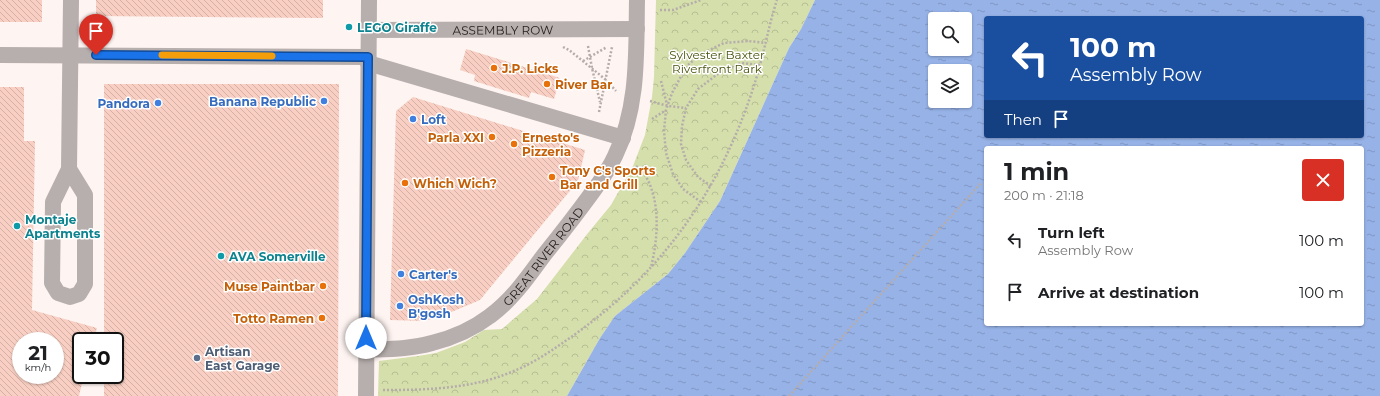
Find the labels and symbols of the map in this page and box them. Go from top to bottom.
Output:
pin [79,14,113,55]
place label: LEGO Giraffe [357,20,437,35]
marker: LEGO Giraffe [344,22,354,32]
street label: ASSEMBLY ROW [453,22,553,37]
park label: Sylvester Baxter Riverfront Park [669,47,765,76]
place label: J.P. Licks [501,61,559,76]
marker: J.P. Licks [489,63,499,73]
place label: River Bar [555,77,612,92]
marker: River Bar [542,79,552,89]
place label: Banana Republic [209,94,316,109]
place label: Pandora [97,96,150,111]
marker: Banana Republic [319,96,329,106]
marker: Pandora [153,98,163,108]
place label: Loft [421,112,447,127]
marker: Loft [408,114,418,124]
place label: Parla XXI [428,130,484,145]
place label: Ernesto's Pizzeria [522,130,580,159]
marker: Parla XXI [487,132,497,142]
marker: Ernesto's Pizzeria [509,139,519,149]
place label: Tony C's Sports Bar and Grill [560,163,656,192]
marker: Tony C's Sports Bar and Grill [547,172,557,182]
place label: Which Wich? [413,176,497,191]
marker: Which Wich? [400,178,410,188]
street label: GREAT RIVER ROAD [499,204,586,309]
place label: Montaje Apartments [24,212,101,241]
marker: Montaje Apartments [12,221,22,231]
place label: AVA Somerville [228,249,326,264]
marker: AVA Somerville [216,251,226,261]
place label: Carter's [409,267,458,282]
marker: Carter's [396,269,406,279]
place label: Muse Paintbar [224,279,315,294]
marker: Muse Paintbar [318,281,328,291]
place label: OshKosh B'gosh [408,292,464,321]
marker: OshKosh B'gosh [395,301,405,311]
place label: Totto Ramen [233,311,314,326]
marker: Totto Ramen [317,313,327,323]
position arrow [345,317,387,359]
speed limit sign: 30 [72,332,124,384]
place label: Artisan East Garage [204,344,281,373]
marker: Artisan East Garage [192,353,202,363]

